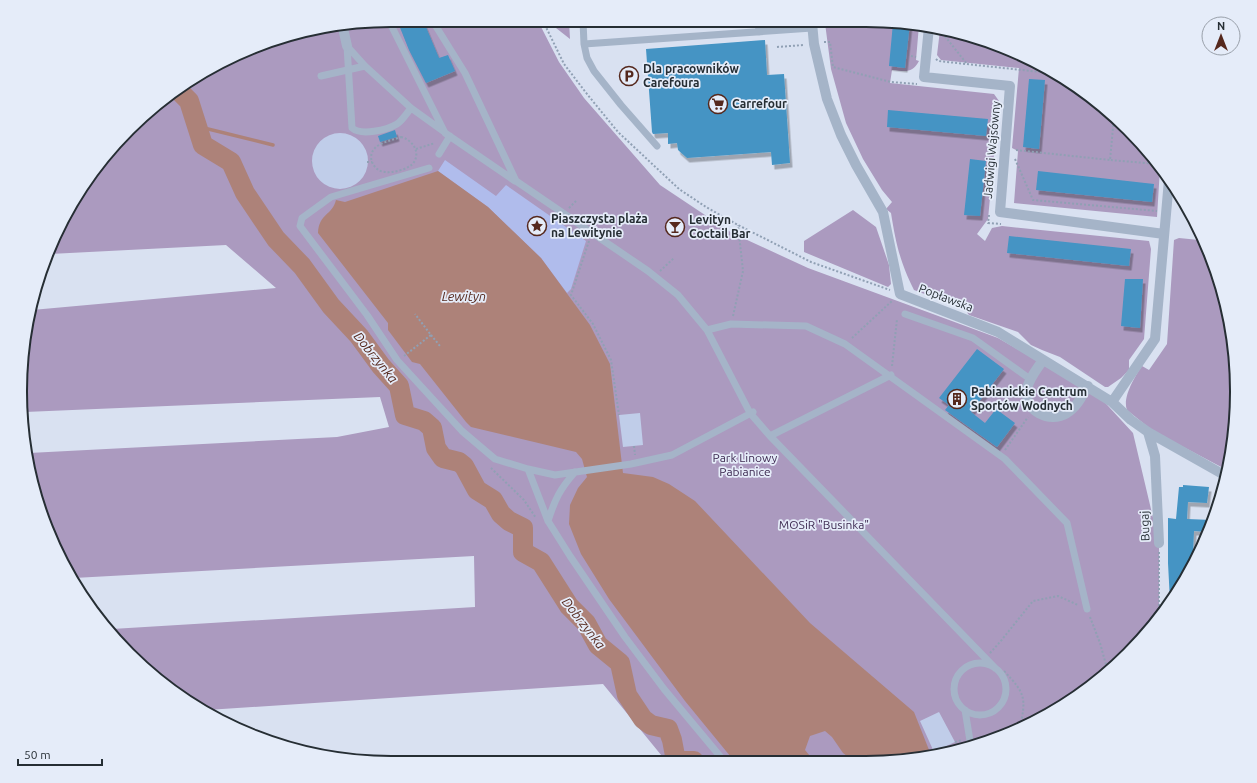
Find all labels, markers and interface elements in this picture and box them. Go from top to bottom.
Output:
north arrow [1201,16,1241,56]
text: N [1217,20,1225,32]
place label: Dla pracowników Carefoura [643,62,739,89]
parking icon: Dla pracowników Carefoura [618,65,640,87]
supermarket icon: Carrefour [707,93,729,115]
place label: Carrefour [732,97,787,110]
street label: Jadwigi Wajsówny [981,100,1002,199]
place label: Piaszczysta plaża na Lewitynie [551,212,648,239]
place label: Levityn Coctail Bar [689,213,750,240]
place icon: Piaszczysta plaża na Lewitynie [526,215,548,237]
bar icon: Levityn Coctail Bar [664,216,686,238]
street label: Popławska [917,281,975,314]
water label: Lewityn [442,289,486,303]
water label: Dobrzynka [351,329,401,385]
place label: Pabianickie Centrum Sportów Wodnych [971,385,1087,412]
building icon: Pabianickie Centrum Sportów Wodnych [946,388,968,410]
park label: Park Linowy Pabianice [713,451,778,478]
street label: Bugaj [1137,510,1152,541]
park label: MOSiR "Businka" [779,518,869,531]
water label: Dobrzynka [560,595,608,651]
scale bar [18,741,102,767]
text: 50 m [24,748,51,761]

